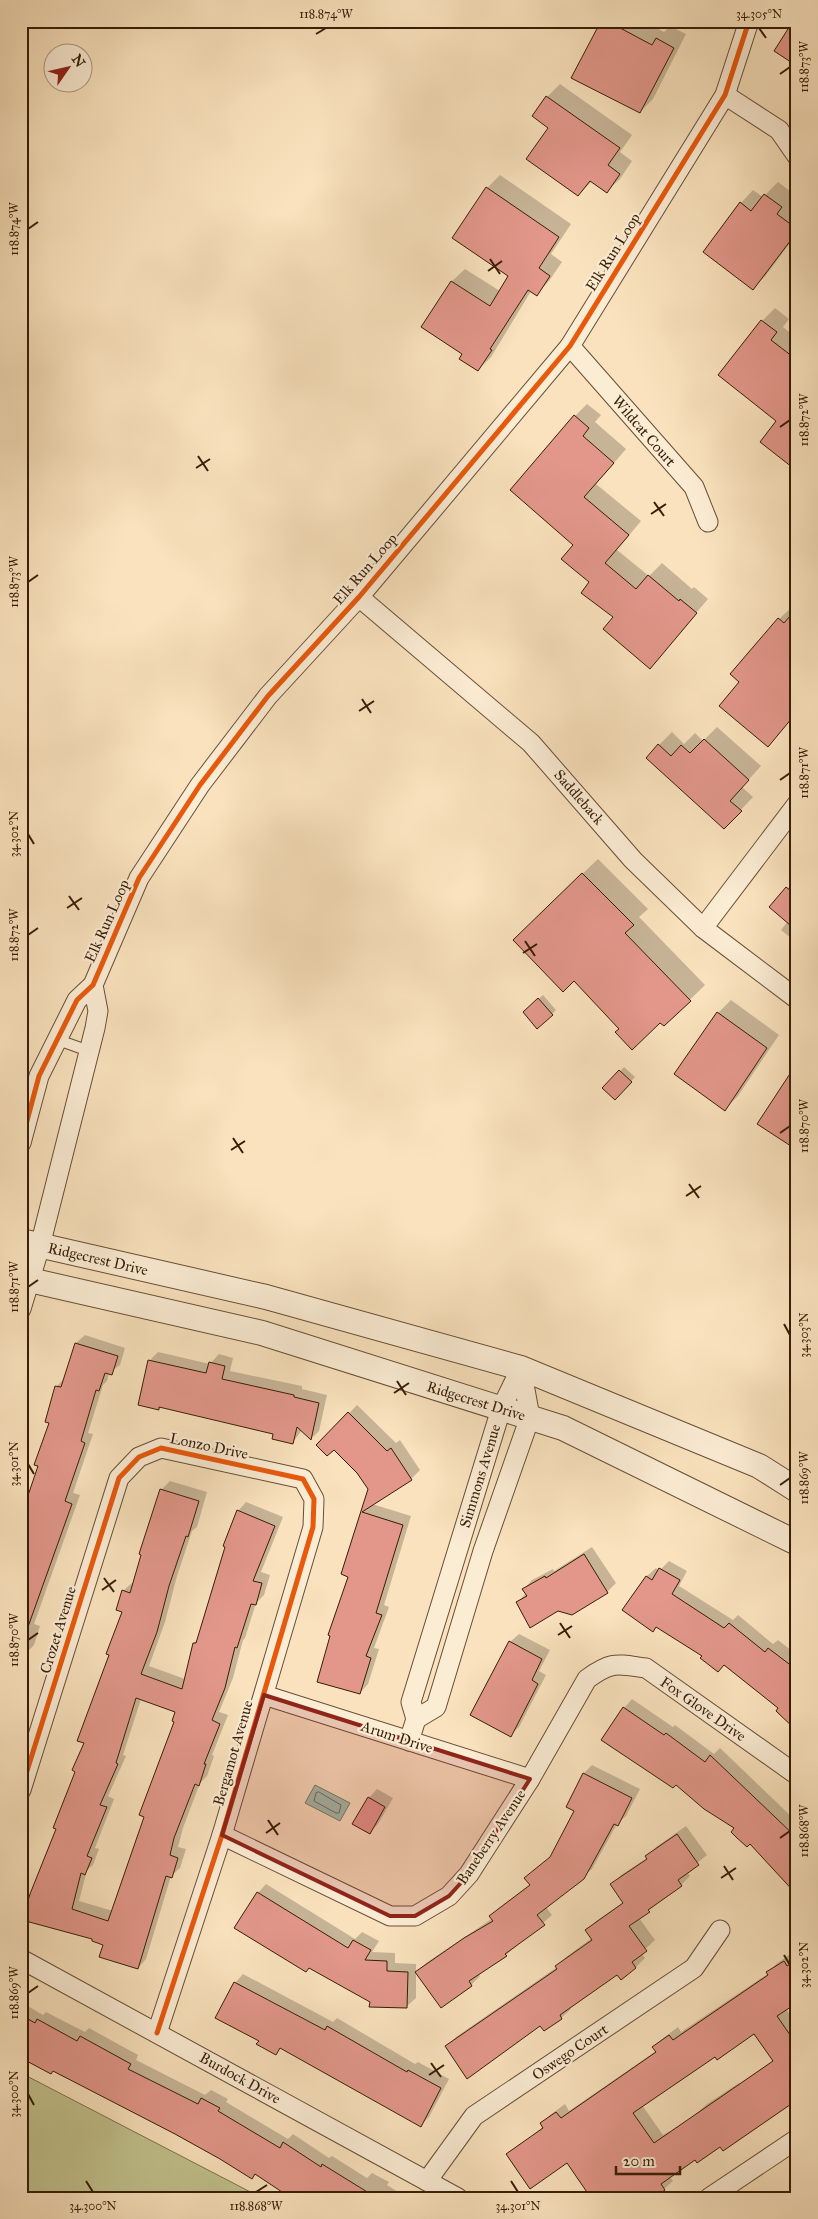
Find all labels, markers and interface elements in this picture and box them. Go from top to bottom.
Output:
text: 118.874°W [299,7,353,21]
text: 34.305°N [736,7,782,21]
text: 118.873°W [797,41,811,93]
north arrow [42,42,92,92]
text: N [68,51,89,71]
text: 118.874°W [7,202,21,256]
street label: Elk Run Loop [582,210,644,294]
street label: Wildcat Court [608,392,680,471]
text: 118.872°W [797,393,811,446]
street label: Elk Run Loop [329,530,401,608]
text: 118.873°W [7,556,21,608]
text: 118.871°W [797,747,811,799]
street label: Saddleback [550,766,608,828]
text: 34.302°N [7,811,21,857]
street label: Elk Run Loop [81,877,133,965]
text: 118.872°W [7,908,21,961]
text: 118.870°W [797,1098,811,1153]
street label: Ridgecrest Drive [46,1239,150,1279]
text: 118.871°W [7,1261,21,1313]
text: 34.303°N [797,1312,811,1358]
street label: Ridgecrest Drive [425,1377,527,1425]
street label: Simmons Avenue [456,1422,504,1530]
street label: Lonzo Drive [168,1429,250,1463]
text: 34.301°N [7,1441,21,1487]
text: 118.869°W [797,1451,811,1505]
street label: Crozet Avenue [36,1584,80,1676]
text: 118.870°W [7,1612,21,1667]
street label: Fox Glove Drive [657,1673,749,1745]
street label: Bergamot Avenue [209,1698,257,1808]
street label: Arum Drive [358,1717,435,1757]
street label: Baneberry Avenue [453,1786,529,1888]
text: 118.868°W [797,1804,811,1858]
text: 34.302°N [797,1942,811,1988]
text: 118.869°W [7,1966,21,2020]
street label: Oswego Court [529,2020,612,2084]
street label: Burdock Drive [196,2048,284,2108]
text: 34.300°N [7,2070,21,2118]
scale bar [616,2144,679,2176]
text: 20 m [623,2152,655,2170]
text: 34.300°N [69,2199,117,2213]
text: 118.868°W [229,2199,283,2213]
text: 34.301°N [495,2199,541,2213]

